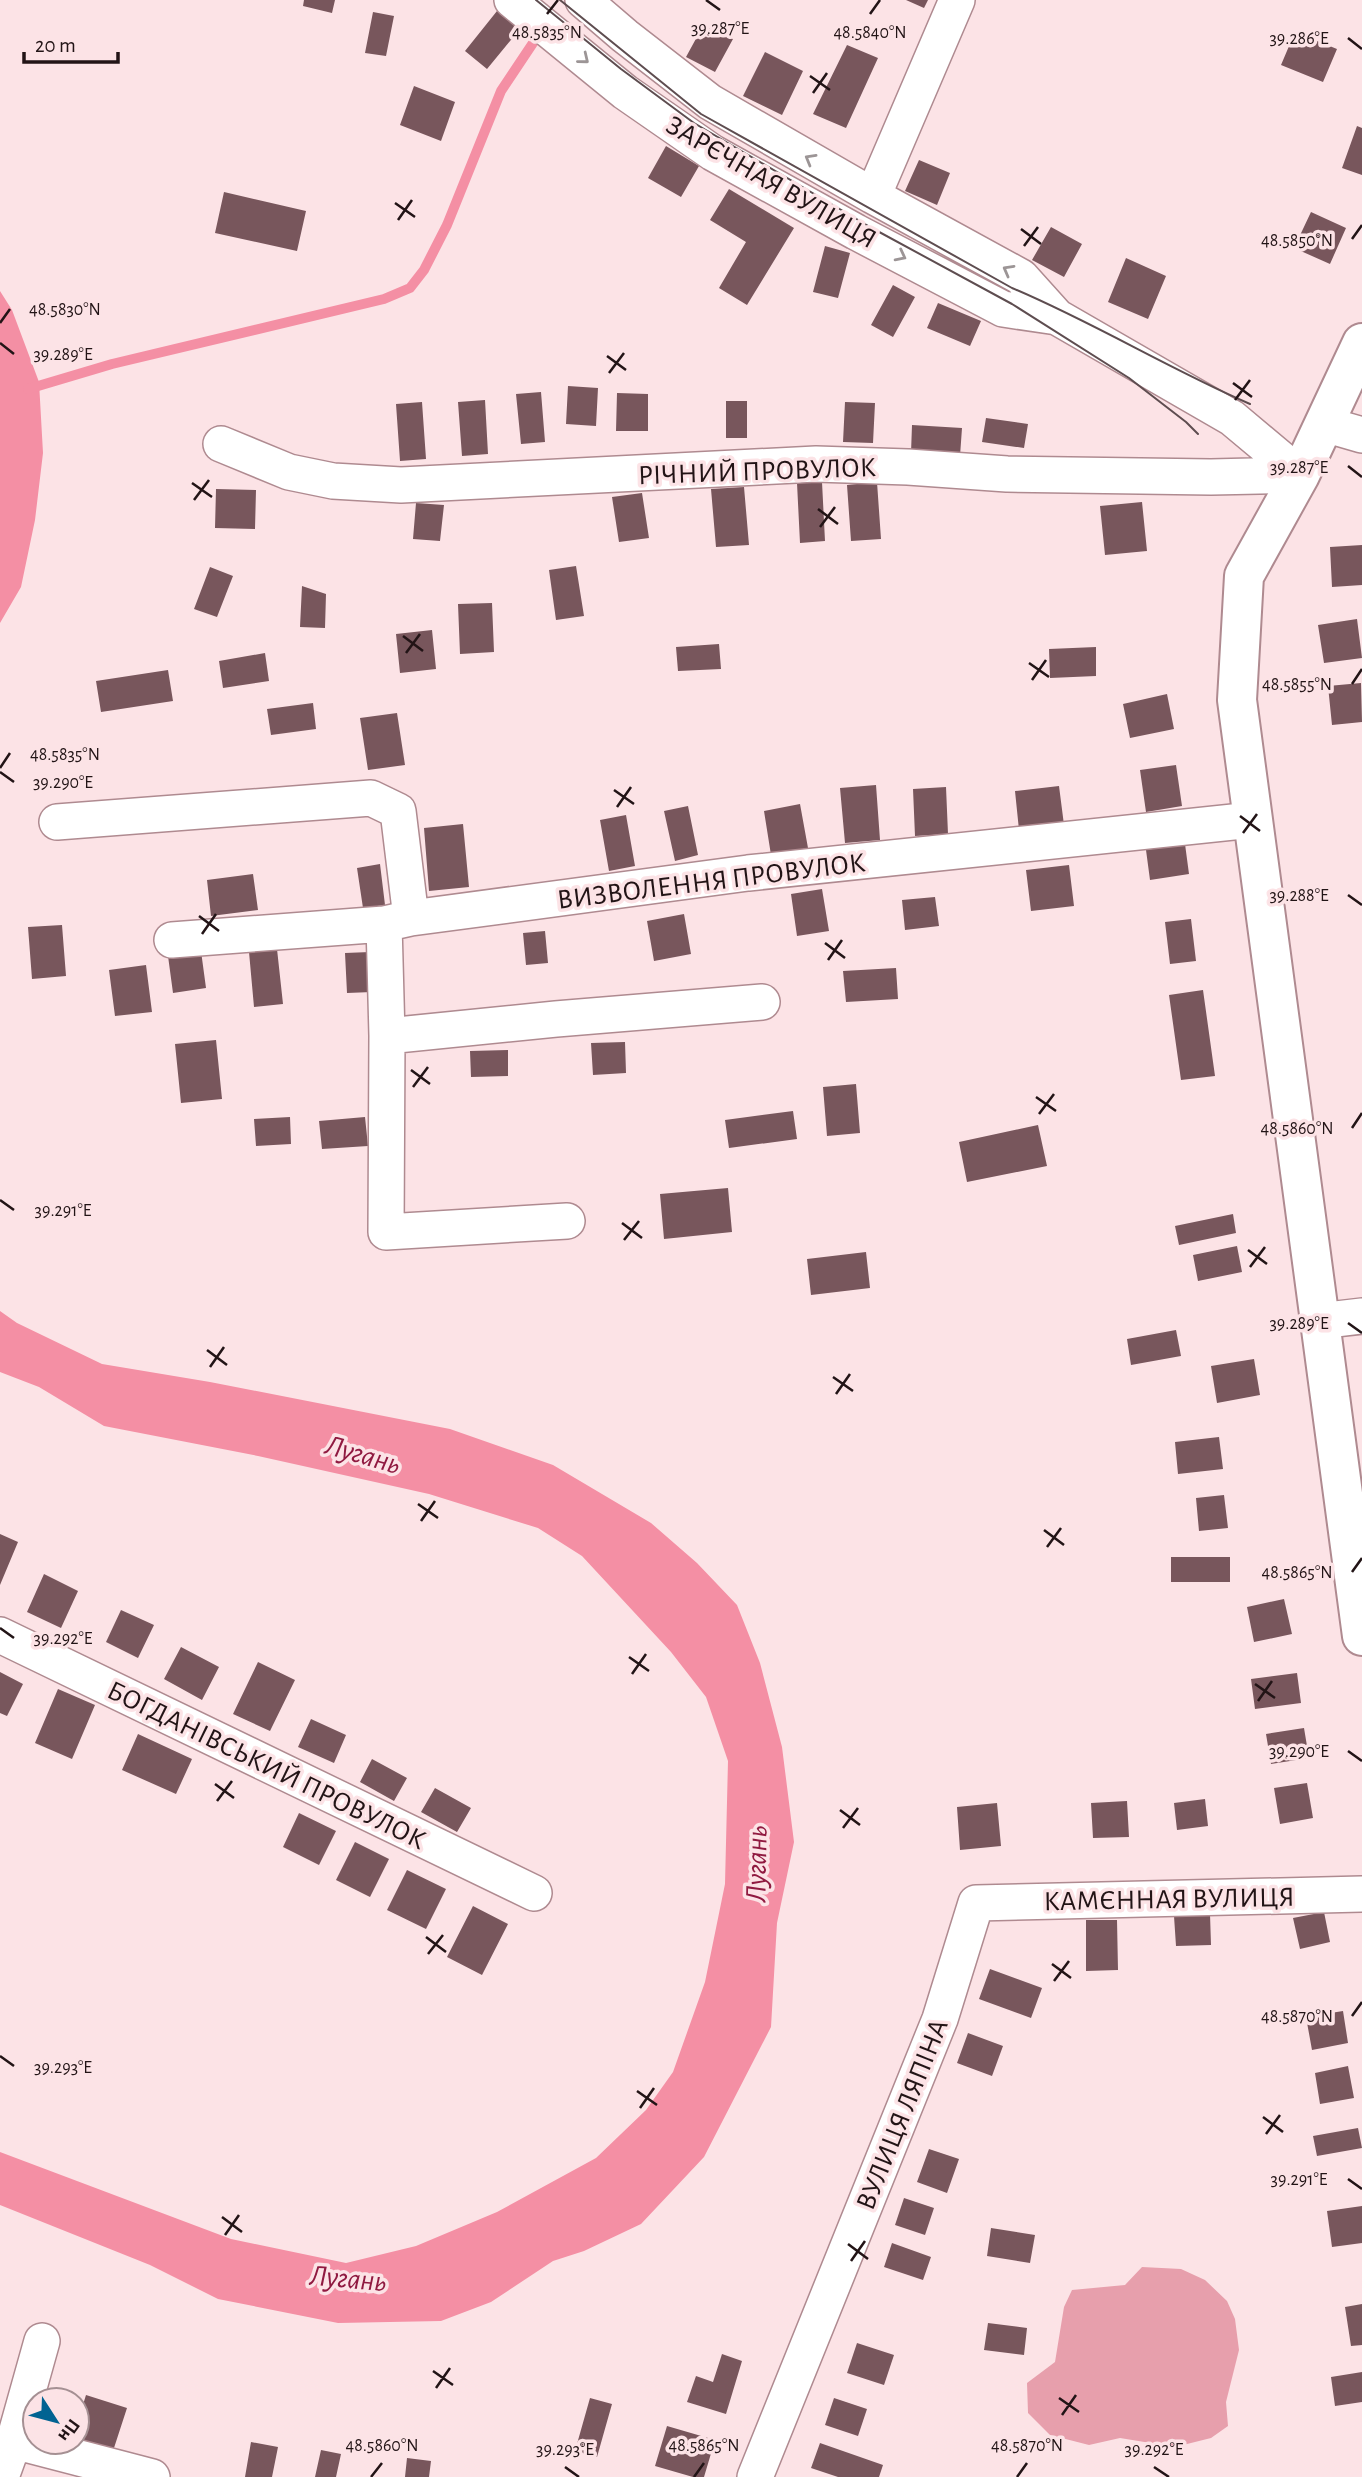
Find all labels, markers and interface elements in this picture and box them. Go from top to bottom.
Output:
text: 39.287°E [691,20,749,38]
scale bar [24,21,119,65]
text: 48.5835°N [512,24,582,42]
text: 48.5840°N [833,24,907,42]
text: 39.286°E [1269,30,1329,48]
text: 20 m [35,35,76,56]
one-way arrow [576,50,588,63]
street label: ЗАРЄЧНАЯ ВУЛИЦЯ [661,111,881,254]
one-way arrow [804,154,817,167]
text: 48.5850°N [1261,232,1333,250]
one-way arrow [894,247,906,261]
one-way arrow [1003,265,1015,278]
text: 48.5830°N [29,301,101,319]
text: 39.289°E [33,346,93,364]
street label: РІЧНИЙ ПРОВУЛОК [638,453,877,490]
text: 39.287°E [1270,459,1328,477]
text: 48.5855°N [1262,676,1332,694]
text: 48.5835°N [30,746,100,764]
text: 39.290°E [33,774,93,792]
street label: ВИЗВОЛЕННЯ ПРОВУЛОК [556,849,867,915]
text: 39.288°E [1269,887,1329,905]
text: 48.5860°N [1261,1120,1333,1138]
text: 39.291°E [35,1202,92,1220]
text: 39.289°E [1269,1315,1329,1333]
water label: Лугань [321,1430,404,1480]
text: 48.5865°N [1262,1564,1332,1582]
text: 39.292°E [34,1630,93,1648]
street label: БОГДАНІВСЬКИЙ ПРОВУЛОК [103,1676,430,1855]
text: 39.290°E [1269,1743,1329,1761]
water label: Лугань [741,1825,773,1904]
street label: КАМЄННАЯ ВУЛИЦЯ [1043,1884,1295,1916]
text: 48.5870°N [1261,2008,1333,2026]
street label: ВУЛИЦЯ ЛЯПІНА [852,2015,954,2214]
text: 39.293°E [34,2059,92,2077]
text: 39.291°E [1271,2171,1328,2189]
water label: Лугань [307,2261,388,2297]
north arrow [21,2386,91,2456]
text: Пн [54,2415,83,2445]
text: 48.5860°N [346,2437,418,2455]
text: 48.5865°N [669,2437,739,2455]
text: 48.5870°N [991,2437,1063,2455]
text: 39.293°E [536,2441,594,2459]
text: 39.292°E [1125,2441,1184,2459]

